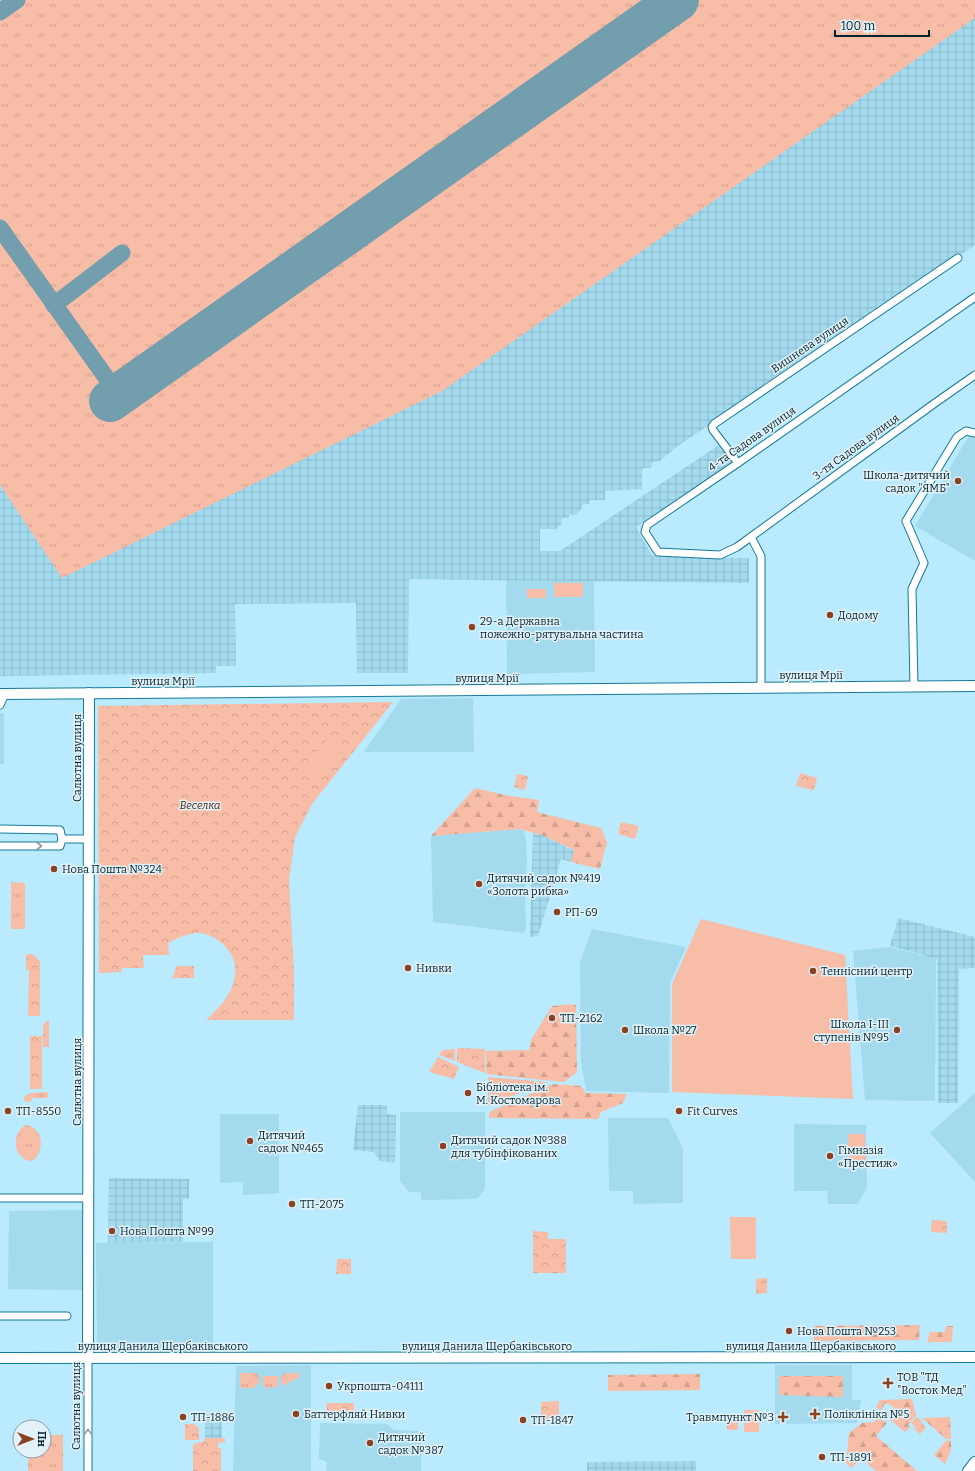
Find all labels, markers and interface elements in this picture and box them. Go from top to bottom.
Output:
scale bar [835,12,929,38]
text: 100 m [841,19,876,33]
street label: Вишнева вулиця [769,314,851,376]
street label: 4-та Садова вулиця [706,404,798,474]
street label: 3-тя Садова вулиця [810,411,902,483]
place label: Школа-дитячий садок "ЯМБ" [863,469,950,495]
marker: Школа-дитячий садок "ЯМБ" [953,476,963,486]
place label: Додому [838,609,879,622]
marker: Додому [825,610,835,620]
place label: 29-а Державна пожежно-рятувальна частина [480,615,644,641]
marker: 29-а Державна пожежно-рятувальна частина [467,622,477,632]
street label: вулиця Мрії [779,669,844,682]
street label: вулиця Мрії [455,672,520,685]
street label: вулиця Мрії [131,675,196,688]
street label: Салютна вулиця [71,714,84,802]
park label: Веселка [179,799,221,812]
one-way arrow [36,842,42,850]
place label: Нова Пошта №324 [62,863,162,876]
marker: Нова Пошта №324 [49,864,59,874]
place label: Дитячий садок №419 «Золота рибка» [487,872,601,898]
marker: Дитячий садок №419 «Золота рибка» [474,879,484,889]
place label: РП-69 [565,906,598,919]
marker: РП-69 [552,907,562,917]
place label: Нивки [416,962,452,975]
marker: Нивки [403,963,413,973]
place label: Теннісний центр [821,965,913,978]
marker: Теннісний центр [808,966,818,976]
place label: ТП-2162 [560,1012,602,1025]
marker: ТП-2162 [547,1013,557,1023]
place label: Школа І-ІІІ ступенів №95 [813,1018,889,1044]
place label: Школа №27 [633,1024,697,1037]
marker: Школа №27 [620,1025,630,1035]
marker: Школа І-ІІІ ступенів №95 [892,1025,902,1035]
street label: Салютна вулиця [71,1038,84,1126]
place label: Бібліотека ім. М. Костомарова [476,1081,561,1107]
marker: Бібліотека ім. М. Костомарова [463,1088,473,1098]
place label: ТП-8550 [16,1105,61,1118]
place label: Fit Curves [687,1105,738,1118]
marker: ТП-8550 [3,1106,13,1116]
marker: Fit Curves [674,1106,684,1116]
place label: Дитячий садок №465 [258,1129,324,1155]
place label: Дитячий садок №388 для тубінфікованих [451,1134,567,1160]
marker: Дитячий садок №465 [245,1136,255,1146]
marker: Дитячий садок №388 для тубінфікованих [438,1141,448,1151]
place label: Гімназія «Престиж» [838,1144,898,1170]
marker: Гімназія «Престиж» [825,1151,835,1161]
place label: ТП-2075 [300,1198,344,1211]
marker: ТП-2075 [287,1199,297,1209]
place label: Нова Пошта №99 [120,1225,214,1238]
marker: Нова Пошта №99 [107,1226,117,1236]
place label: Нова Пошта №253 [797,1325,896,1338]
marker: Нова Пошта №253 [784,1326,794,1336]
street label: вулиця Данила Щербаківського [78,1340,248,1353]
street label: вулиця Данила Щербаківського [402,1340,572,1353]
street label: вулиця Данила Щербаківського [726,1340,896,1353]
street label: Салютна вулиця [70,1362,83,1450]
place label: ТОВ "ТД "Восток Мед" [897,1371,967,1397]
marker: ТОВ "ТД "Восток Мед" [882,1377,894,1389]
place label: Укрпошта-04111 [337,1380,424,1393]
marker: Укрпошта-04111 [324,1381,334,1391]
place label: Баттерфляй Нивки [304,1408,405,1421]
marker: Поліклініка №5 [809,1408,821,1420]
place label: Поліклініка №5 [824,1408,909,1421]
marker: Баттерфляй Нивки [291,1409,301,1419]
place label: ТП-1886 [191,1411,234,1424]
place label: Травмпункт №3 [686,1411,774,1424]
marker: Травмпункт №3 [777,1411,789,1423]
marker: ТП-1886 [178,1412,188,1422]
place label: ТП-1847 [531,1414,574,1427]
marker: ТП-1847 [518,1415,528,1425]
north arrow [12,1419,52,1459]
one-way arrow [84,1429,92,1435]
text: Пн [35,1431,48,1448]
place label: Дитячий садок №387 [378,1431,444,1457]
marker: Дитячий садок №387 [365,1438,375,1448]
place label: ТП-1891 [830,1451,872,1464]
marker: ТП-1891 [817,1452,827,1462]

